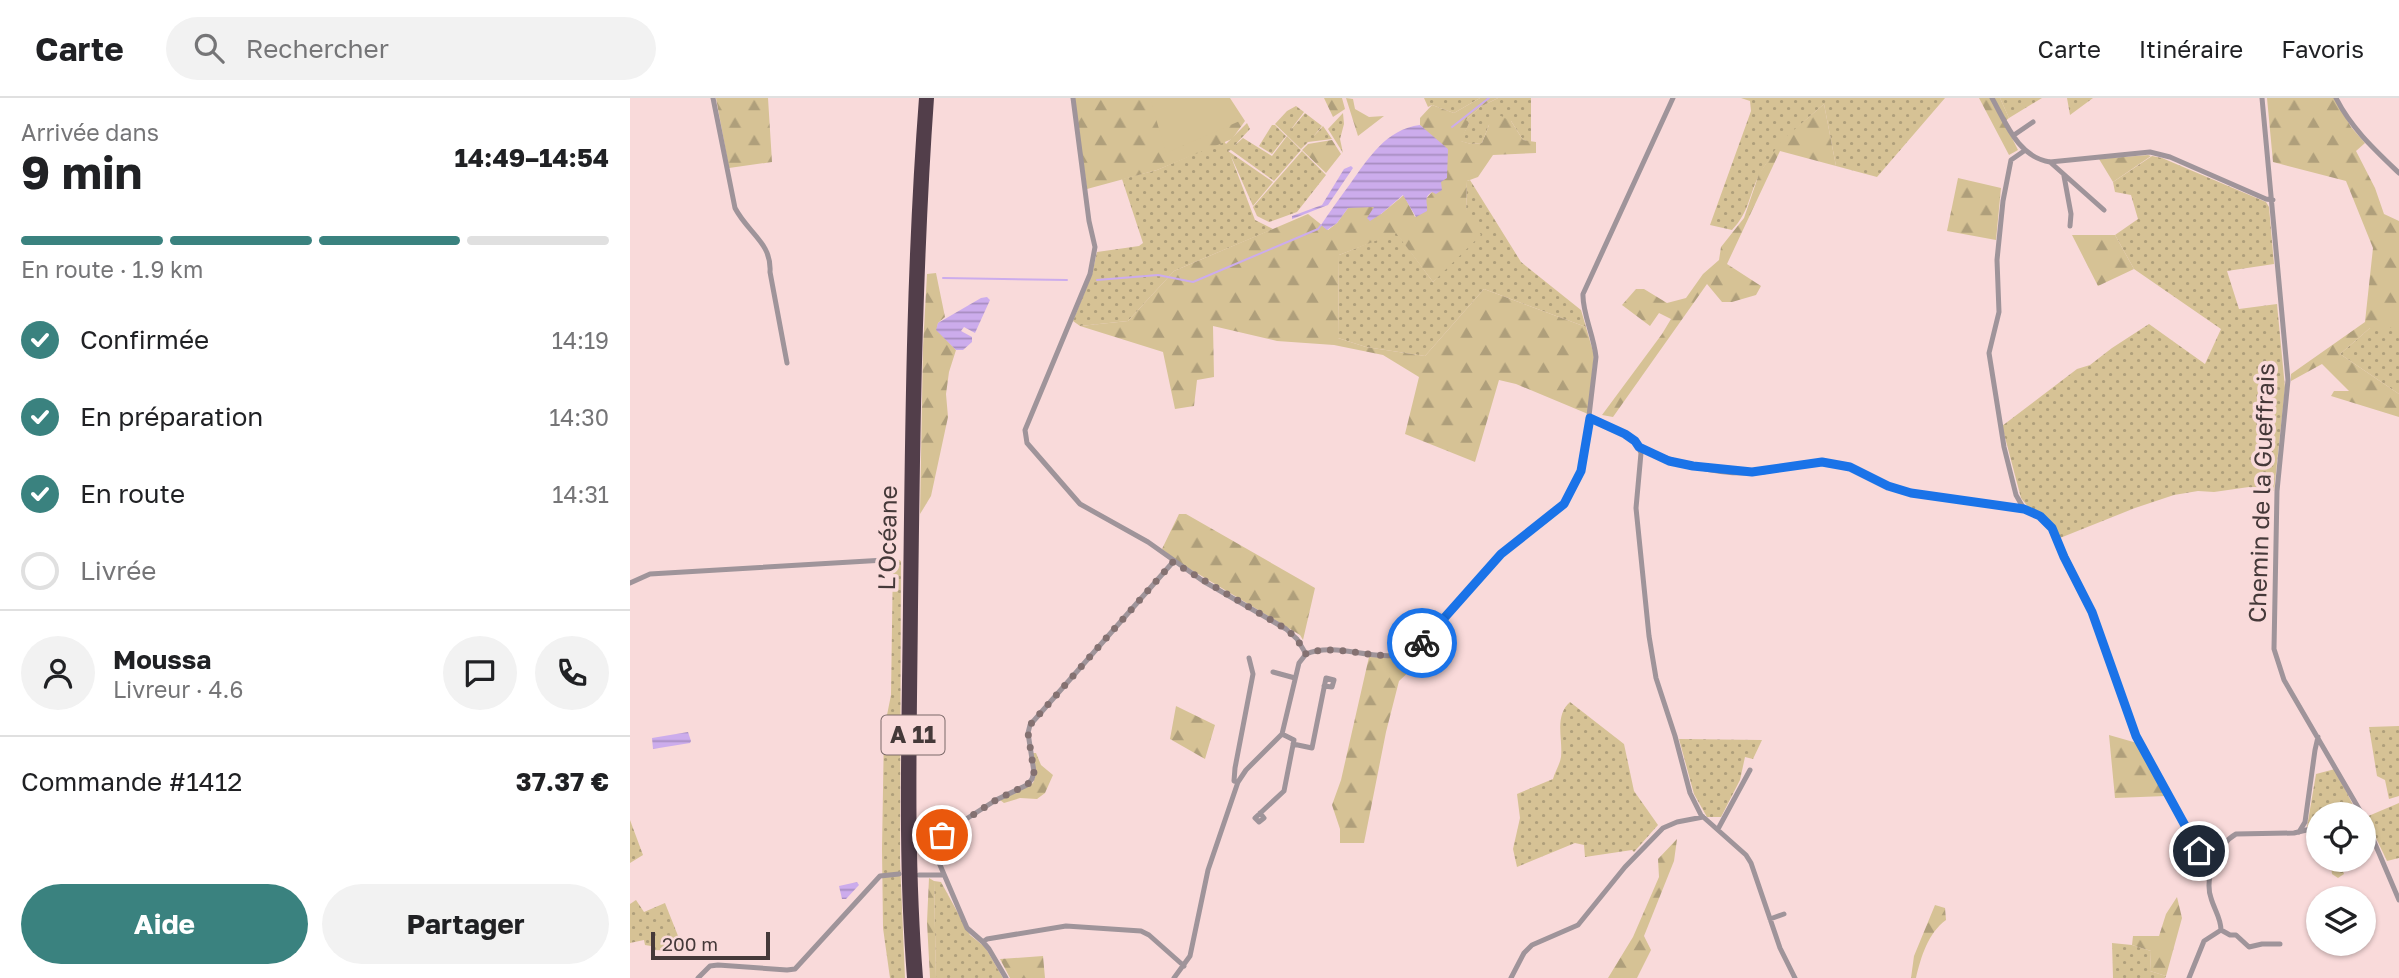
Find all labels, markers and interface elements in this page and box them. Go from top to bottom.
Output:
search box [166,17,656,80]
text: Carte [35,29,124,68]
icon: search [190,29,228,67]
text: Rechercher [246,33,389,64]
text: Carte [2038,34,2101,63]
text: Itinéraire [2139,34,2243,63]
text: Favoris [2281,34,2364,63]
text: Arrivée dans [21,118,159,146]
text: 14:49–14:54 [454,142,609,173]
text: 9 min [21,144,142,199]
text: En route · 1.9 km [21,255,203,283]
icon: check [21,321,59,359]
text: Confirmée [80,324,209,355]
text: 14:19 [552,326,609,354]
street label: Chemin de la Gueffrais [2241,362,2280,623]
icon: check [21,398,59,436]
text: En préparation [80,401,263,432]
text: 14:30 [549,403,609,431]
icon: check [21,475,59,513]
text: En route [80,478,185,509]
text: 14:31 [552,480,609,508]
street label: L’Océane [871,485,902,591]
text: Livrée [80,555,156,586]
courier [1387,608,1457,678]
icon: bike [1403,624,1441,662]
button: person [21,636,95,710]
button: chat [443,636,517,710]
button: phone [535,636,609,710]
text: Moussa [113,644,211,675]
text: Livreur · 4.6 [113,675,243,703]
road number: A 11 [882,716,944,754]
text: Commande #1412 [21,766,242,797]
text: 37.37 € [516,766,609,797]
map controls [2306,802,2376,956]
button: locate [2306,802,2376,872]
pin [912,805,972,865]
icon: bag [923,816,961,854]
pin [2169,821,2229,881]
icon: home [2180,832,2218,870]
button: Aide [21,884,308,964]
button: Partager [322,884,609,964]
button: layers [2306,886,2376,956]
scale bar [651,929,770,961]
text: 200 m [662,932,718,955]

